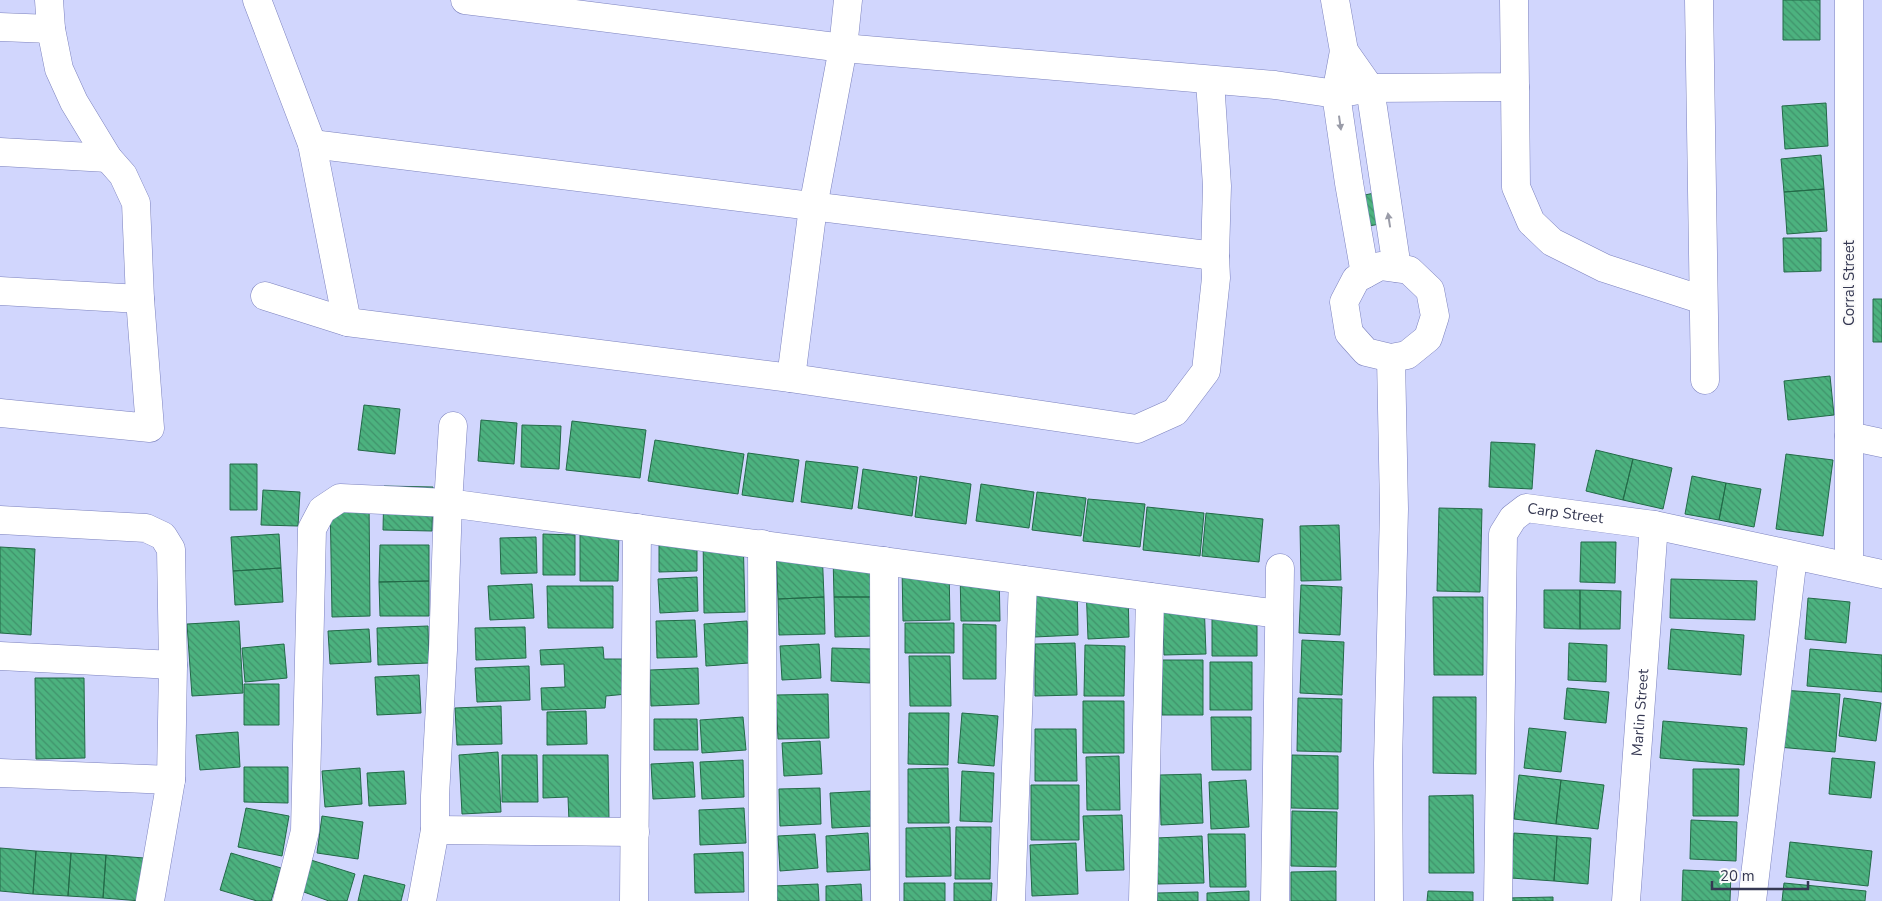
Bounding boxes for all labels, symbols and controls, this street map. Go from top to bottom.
one-way arrow [1337,115,1345,131]
one-way arrow [1385,211,1393,227]
street label: Corral Street [1839,239,1859,326]
street label: Carp Street [1526,498,1605,528]
street label: Marlin Street [1627,667,1653,757]
scale bar [1712,858,1808,890]
text: 20 m [1720,866,1755,886]

